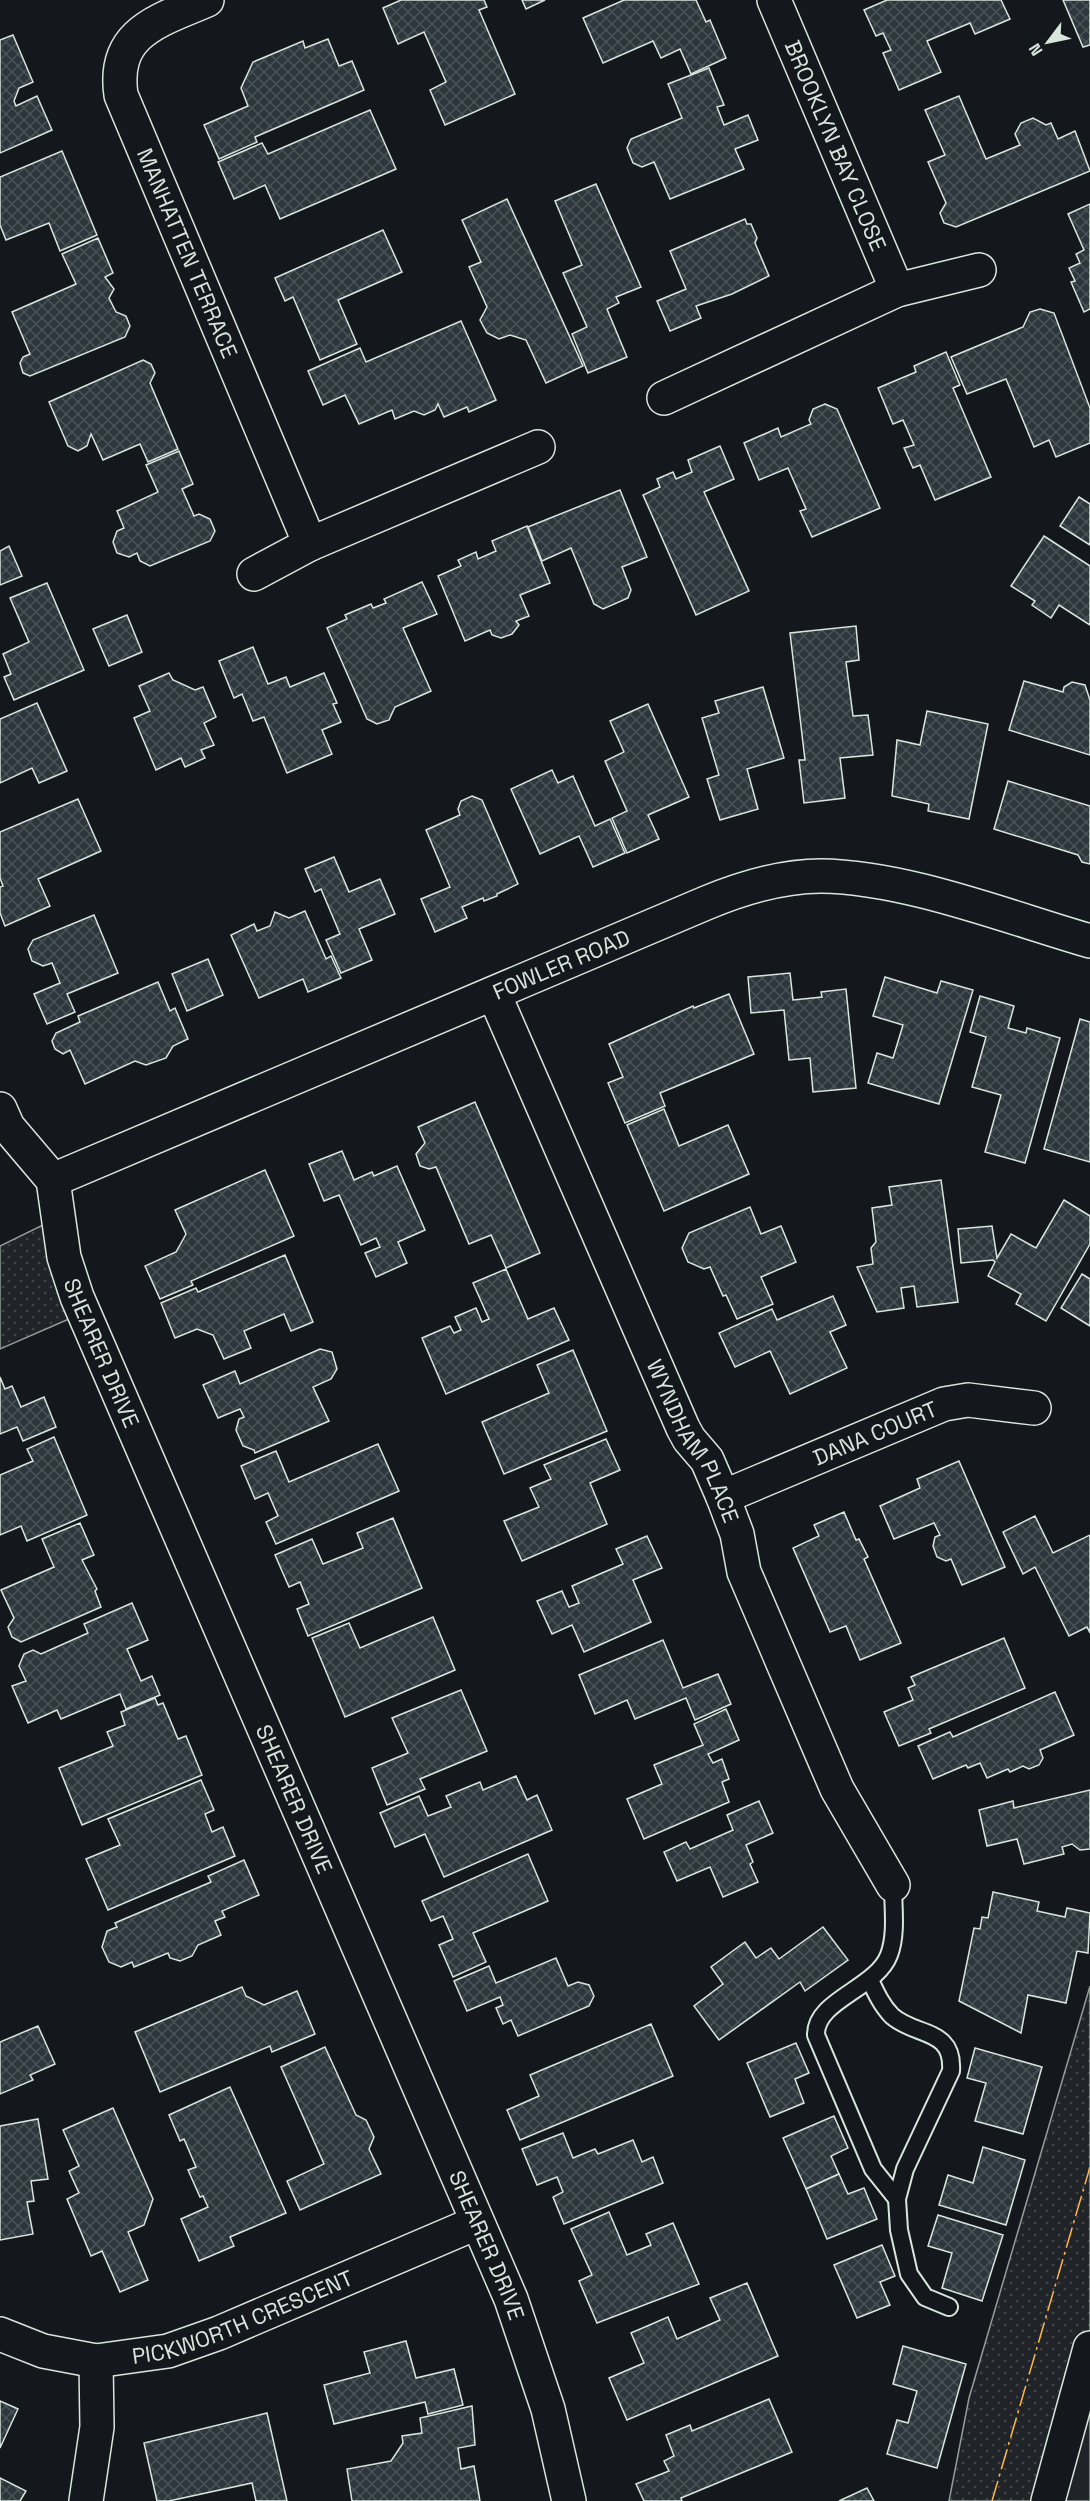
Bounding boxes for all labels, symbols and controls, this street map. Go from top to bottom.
north arrow [1018,12,1078,72]
street label: BROOKLYN BAY CLOSE [779,36,893,255]
text: N [1024,40,1047,60]
street label: MANHATTEN TERRACE [131,144,244,362]
street label: FOWLER ROAD [488,923,634,1006]
street label: SHEARER DRIVE [58,1275,146,1432]
street label: WYNDHAM PLACE [641,1355,745,1527]
street label: DANA COURT [809,1394,941,1472]
street label: SHEARER DRIVE [250,1720,339,1878]
street label: SHEARER DRIVE [443,2166,531,2323]
street label: PICKWORTH CRESCENT [130,2263,357,2370]

